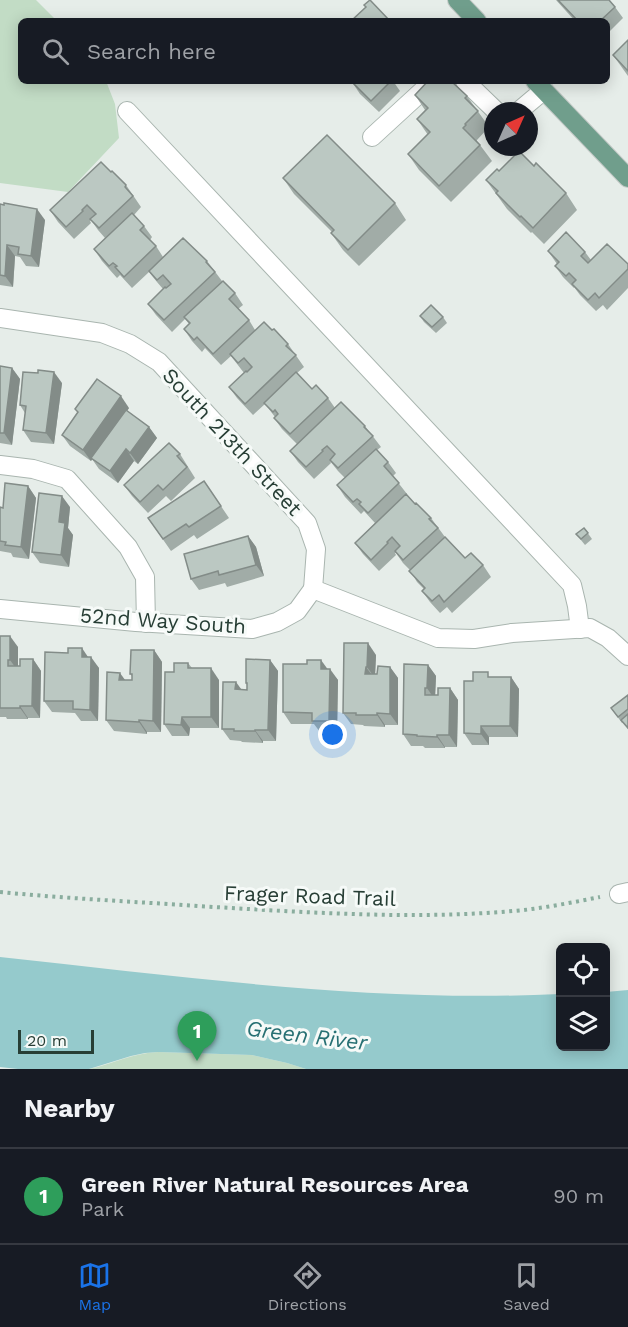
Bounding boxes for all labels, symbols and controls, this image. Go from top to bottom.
search box [18,18,610,84]
icon: search [39,35,72,68]
text: Search here [87,39,216,64]
north arrow [484,102,538,156]
street label: South 213th Street [157,363,307,521]
street label: 52nd Way South [79,602,247,639]
your location [318,720,347,749]
street label: Frager Road Trail [224,880,397,911]
map controls [556,943,610,1051]
button: locate [556,943,610,997]
button: layers [556,997,610,1051]
pin: 1 [178,1012,216,1061]
water label: Green River [245,1016,370,1055]
scale bar [18,1027,94,1054]
text: 20 m [27,1031,67,1050]
text: Nearby [24,1093,115,1123]
text: Green River Natural Resources Area [81,1172,468,1197]
text: 1 [39,1184,48,1208]
text: 90 m [553,1184,604,1208]
text: Park [81,1197,124,1221]
tab: Map [78,1259,111,1314]
tab: Directions [268,1259,347,1314]
tab: Saved [503,1259,550,1314]

